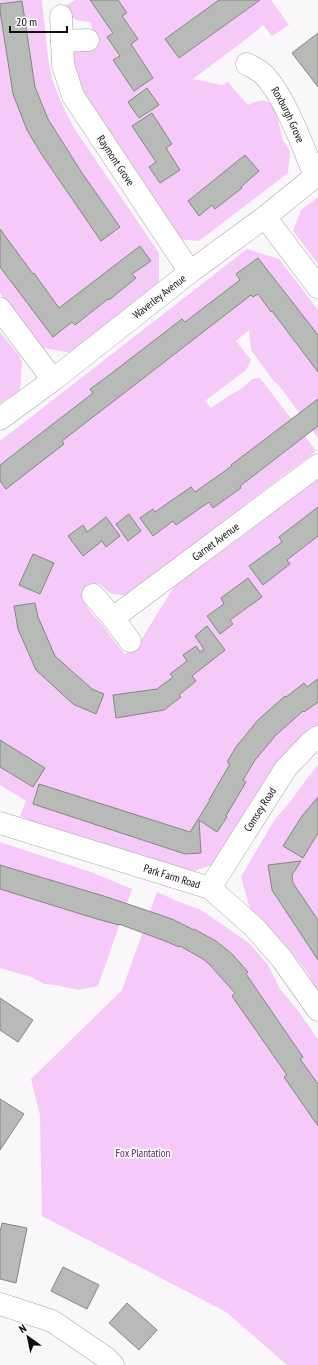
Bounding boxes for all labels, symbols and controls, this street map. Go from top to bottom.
scale bar [10,8,67,34]
text: 20 m [16,14,37,29]
street label: Roxburgh Grove [268,84,308,145]
street label: Raymont Grove [94,132,138,189]
street label: Waverley Avenue [130,271,189,322]
street label: Garnet Avenue [189,519,242,564]
street label: Comsey Road [241,784,279,834]
street label: Park Farm Road [142,861,202,892]
park label: Fox Plantation [116,1146,171,1160]
north arrow [8,1317,48,1357]
text: N [16,1321,29,1336]

